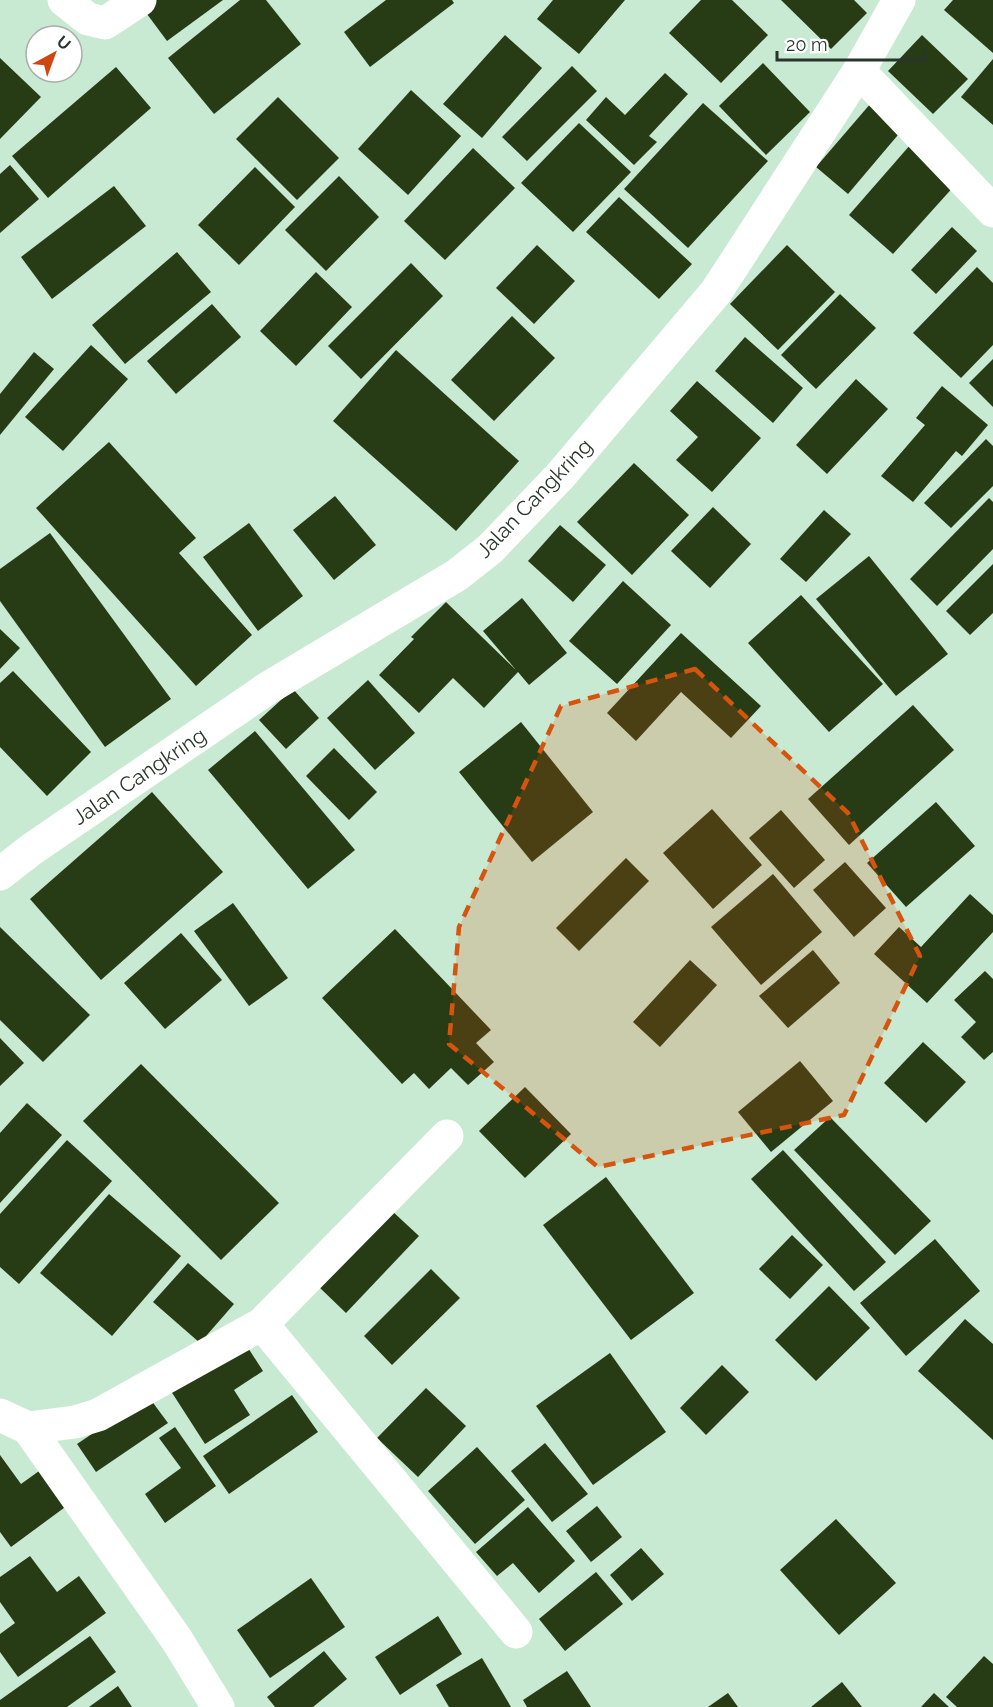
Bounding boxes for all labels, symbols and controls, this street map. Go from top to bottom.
north arrow [24,24,84,84]
scale bar [777,24,926,62]
text: U [53,32,74,54]
text: 20 m [786,34,828,55]
street label: Jalan Cangkring [471,433,597,563]
street label: Jalan Cangkring [68,722,210,830]

